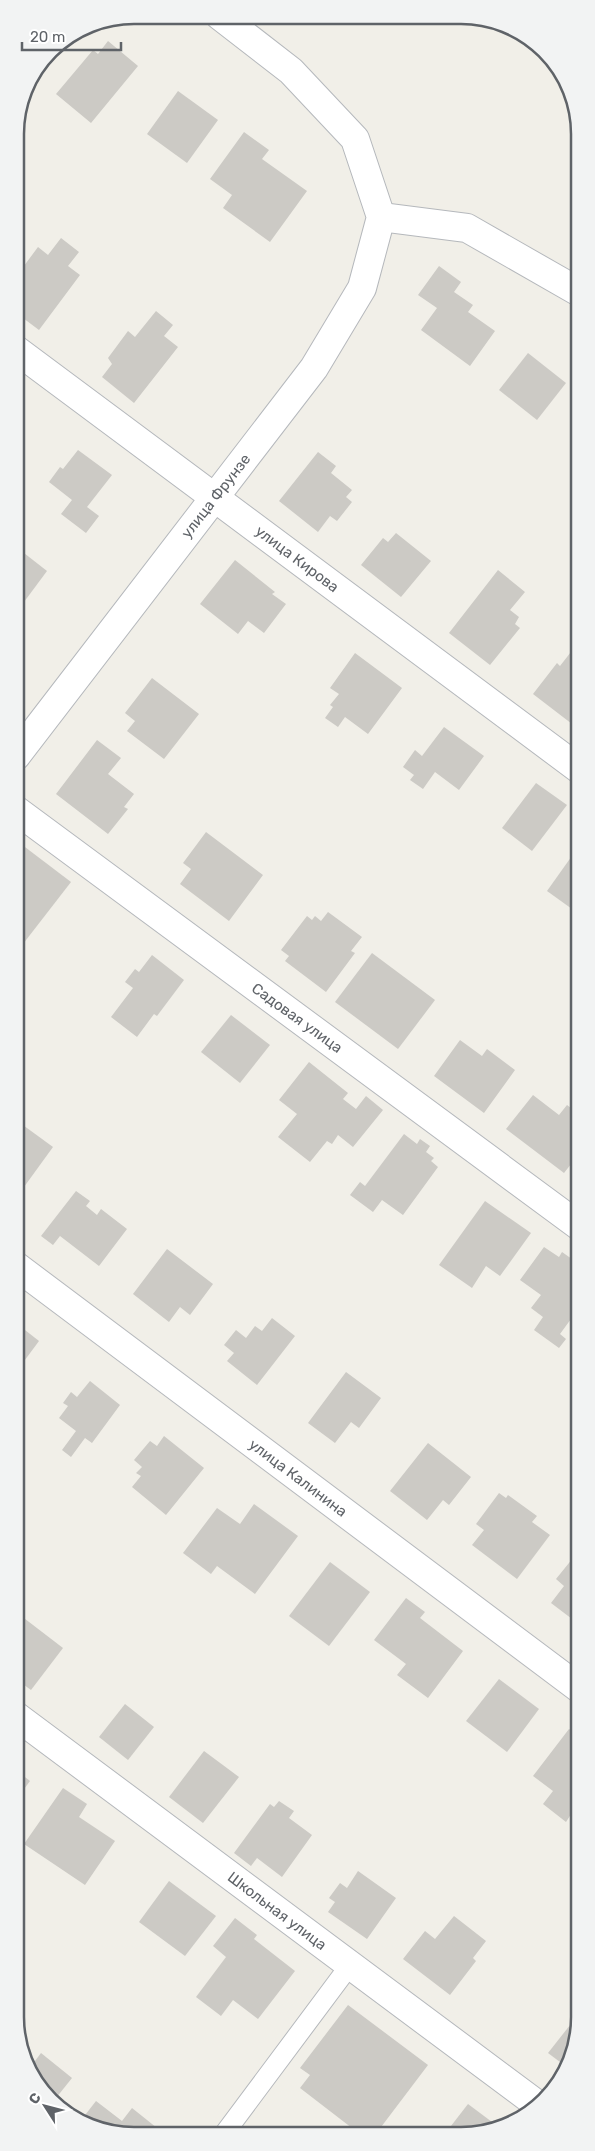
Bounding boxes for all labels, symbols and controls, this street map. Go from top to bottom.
scale bar [22,20,121,52]
text: 20 m [30,28,65,46]
street label: улица Фрунзе [178,450,254,542]
street label: улица Кирова [252,522,342,596]
street label: Садовая улица [248,979,346,1057]
street label: улица Калинина [245,1435,351,1521]
street label: Школьная улица [224,1868,330,1954]
north arrow [20,2081,70,2131]
text: С [25,2090,45,2108]

